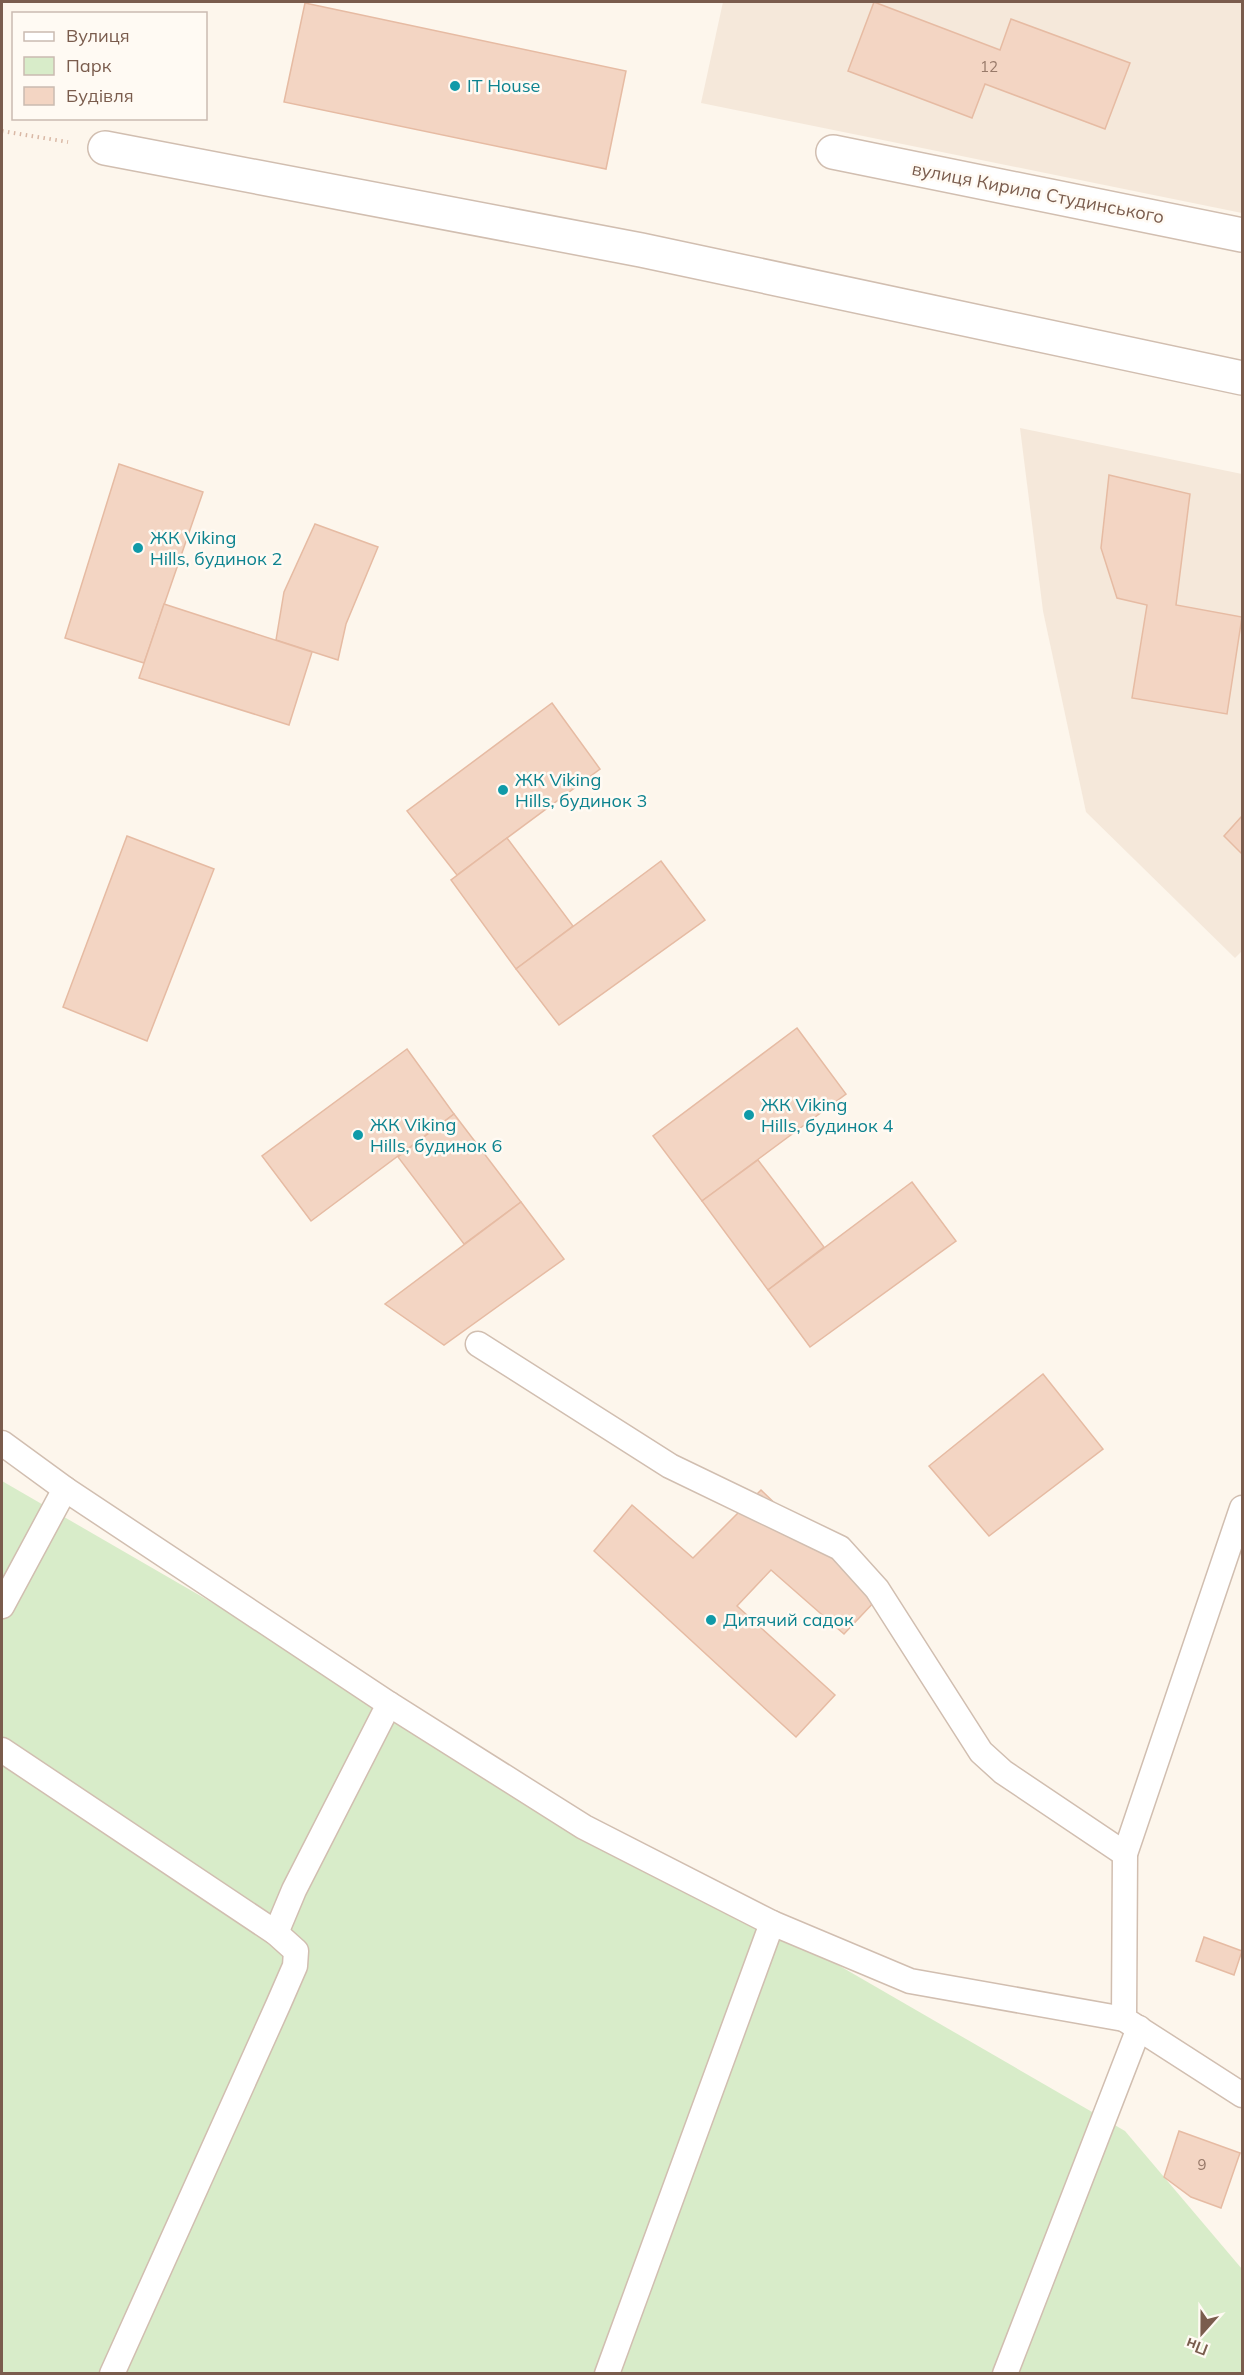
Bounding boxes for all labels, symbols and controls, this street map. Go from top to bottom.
legend [12,12,207,120]
text: Вулиця [66,24,130,47]
text: Парк [66,54,112,77]
house number: 12 [980,57,998,76]
place label: IT House [467,74,540,97]
marker: IT House [448,79,462,93]
text: Будівля [66,84,134,107]
street label: вулиця Кирила Студинського [910,157,1166,228]
place label: ЖК Viking Hills, будинок 2 [150,526,282,570]
marker: ЖК Viking Hills, будинок 2 [131,541,145,555]
place label: ЖК Viking Hills, будинок 3 [515,768,647,812]
marker: ЖК Viking Hills, будинок 3 [496,783,510,797]
place label: ЖК Viking Hills, будинок 4 [761,1093,893,1137]
marker: ЖК Viking Hills, будинок 4 [742,1108,756,1122]
place label: ЖК Viking Hills, будинок 6 [370,1113,502,1157]
marker: ЖК Viking Hills, будинок 6 [351,1128,365,1142]
place label: Дитячий садок [723,1608,854,1631]
marker: Дитячий садок [704,1613,718,1627]
house number: 9 [1197,2155,1207,2174]
north arrow [1172,2303,1232,2363]
text: Пн [1183,2334,1211,2360]

